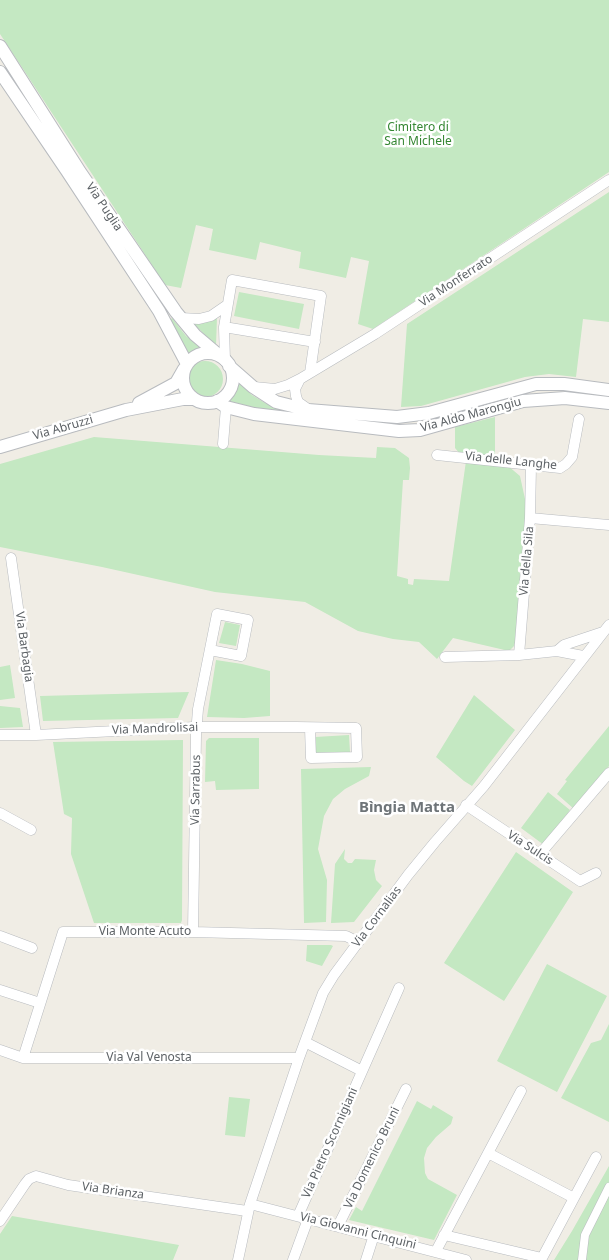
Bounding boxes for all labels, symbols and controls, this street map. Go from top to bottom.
park label: Cimitero di San Michele [384,121,452,149]
street label: Via Puglia [83,180,125,234]
street label: Via Monferrato [417,252,495,310]
street label: Via Aldo Marongiu [419,395,523,435]
street label: Via Abruzzi [31,413,95,443]
street label: Via delle Langhe [464,449,558,473]
street label: Via della Sila [517,526,537,596]
street label: Via Barbagia [12,611,36,683]
street label: Via Mandrolisai [112,720,198,738]
street label: Via Sarrabus [188,755,204,825]
district label: Bìngia Matta [359,799,455,817]
street label: Via Sulcis [504,828,556,868]
street label: Via Cornalias [349,884,405,950]
street label: Via Monte Acuto [99,925,191,939]
street label: Via Val Venosta [106,1051,192,1065]
street label: Via Pietro Scornigiani [299,1085,361,1201]
street label: Via Domenico Bruni [341,1105,403,1211]
street label: Via Brianza [81,1180,145,1202]
street label: Via Giovanni Cinquini [298,1210,418,1252]

